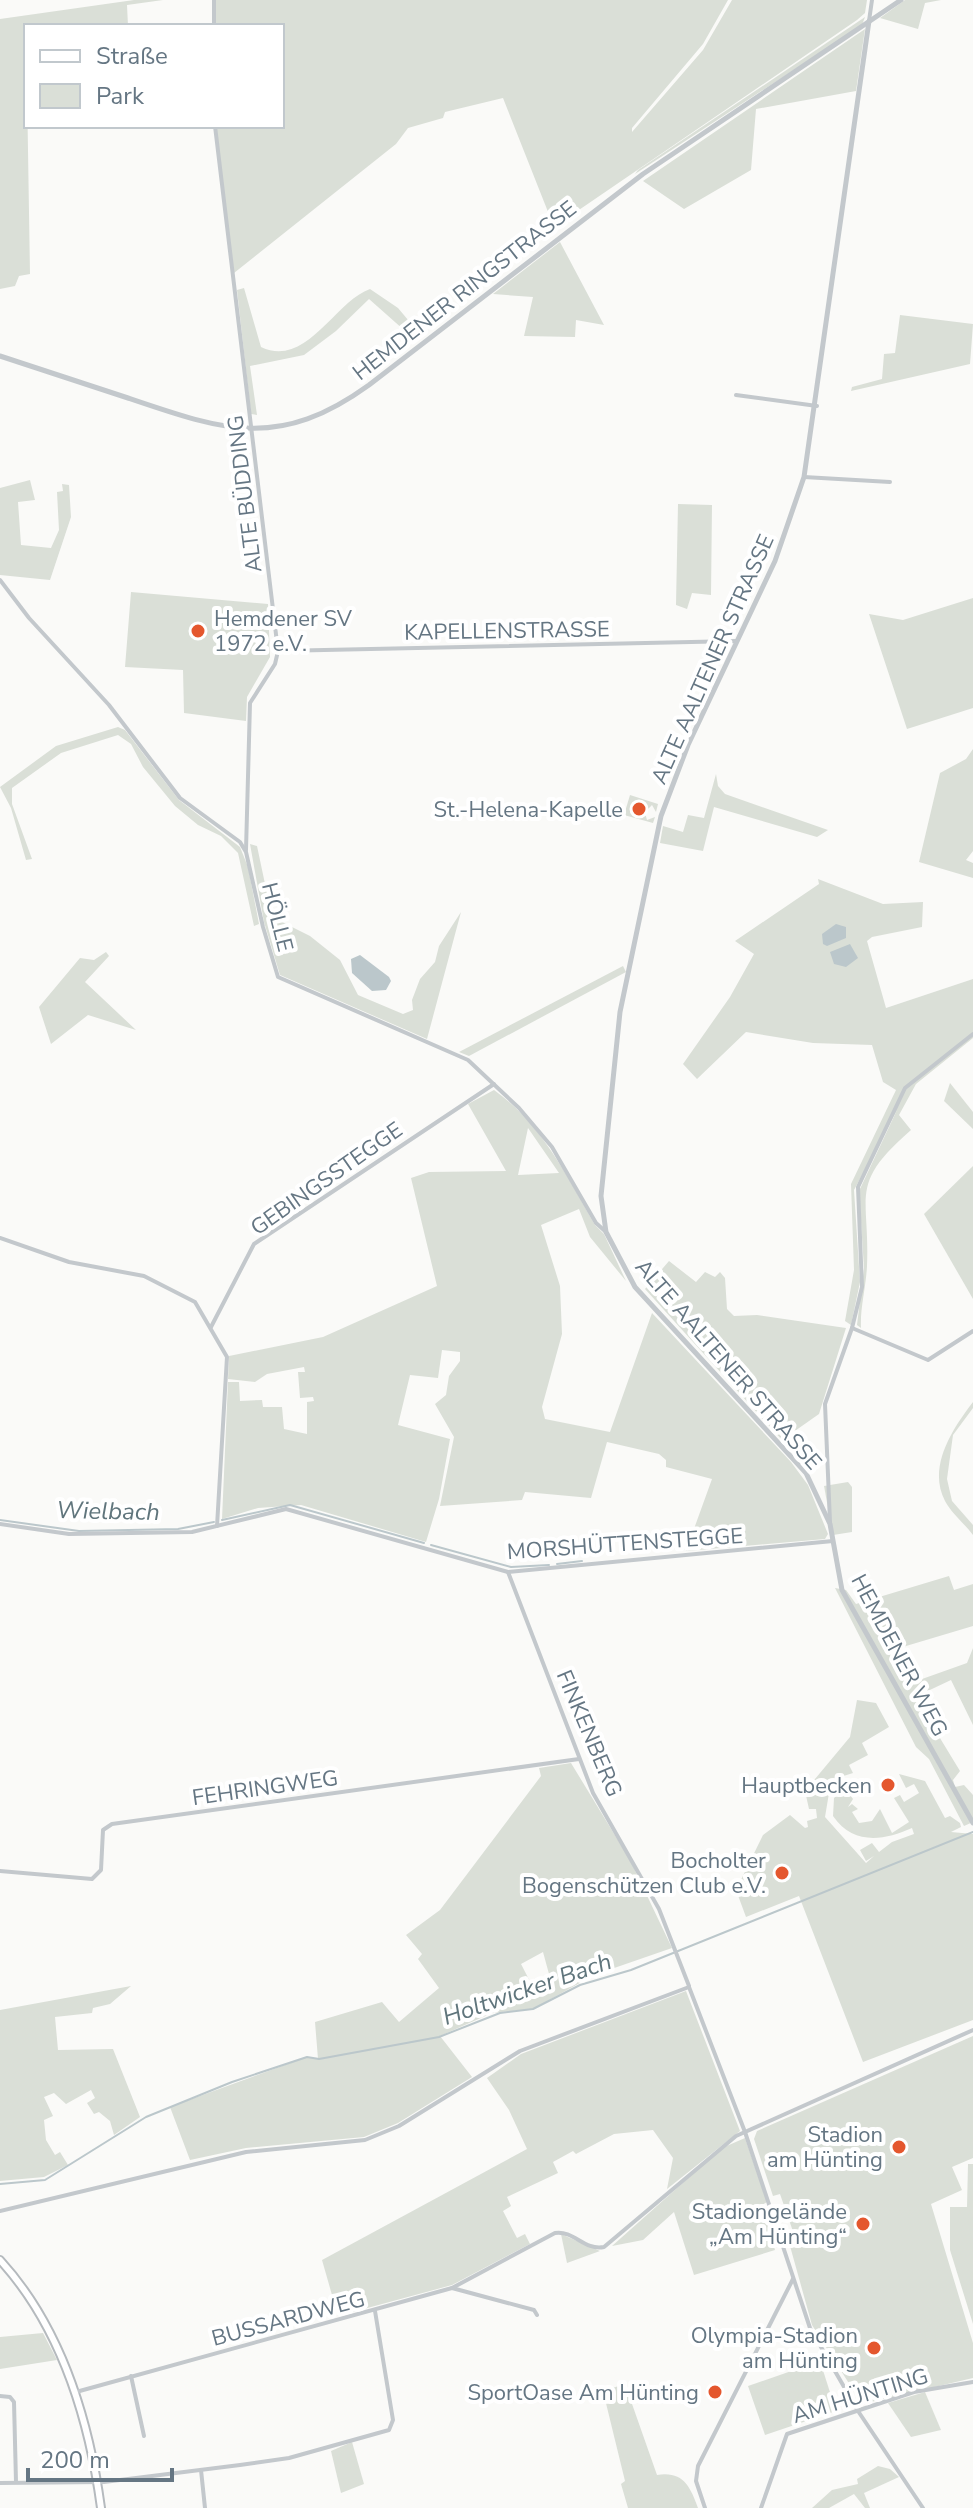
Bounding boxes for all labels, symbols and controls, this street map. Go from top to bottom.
legend [24,24,284,128]
text: Straße [96,40,168,72]
text: Park [96,80,145,112]
street label: HEMDENER RINGSTRASSE [347,194,583,388]
street label: ALTE BÜDDING [220,413,270,574]
street label: ALTE AALTENER STRASSE [644,530,782,789]
place label: Hemdener SV 1972 e.V. [214,604,353,659]
street label: KAPELLENSTRASSE [404,614,610,648]
marker: Hemdener SV 1972 e.V. [189,622,207,640]
place label: St.-Helena-Kapelle [434,795,623,825]
marker: St.-Helena-Kapelle [630,800,648,818]
street label: HÖLLE [254,879,300,955]
street label: GEBINGSSTEGGE [245,1115,409,1242]
street label: ALTE AALTENER STRASSE [628,1253,828,1477]
water label: Wielbach [56,1494,160,1528]
street label: MORSHÜTTENSTEGGE [506,1521,744,1567]
street label: HEMDENER WEG [844,1569,955,1742]
street label: FINKENBERG [549,1665,629,1801]
street label: FEHRINGWEG [190,1763,340,1813]
place label: Hauptbecken [741,1771,872,1801]
marker: Hauptbecken [879,1776,897,1794]
place label: Bocholter Bogenschützen Club e.V. [522,1846,766,1901]
marker: Bocholter Bogenschützen Club e.V. [773,1864,791,1882]
water label: Holtwicker Bach [438,1945,616,2033]
place label: Stadion am Hünting [767,2120,883,2175]
marker: Stadion am Hünting [890,2138,908,2156]
place label: Stadiongelände „Am Hünting“ [692,2197,847,2252]
marker: Stadiongelände „Am Hünting“ [854,2215,872,2233]
street label: BUSSARDWEG [208,2284,368,2354]
place label: Olympia-Stadion am Hünting [691,2321,858,2376]
marker: Olympia-Stadion am Hünting [865,2339,883,2357]
street label: AM HÜNTING [789,2361,932,2431]
place label: SportOase Am Hünting [467,2378,699,2408]
marker: SportOase Am Hünting [706,2383,724,2401]
scale bar [28,2432,172,2482]
text: 200 m [40,2444,110,2476]

